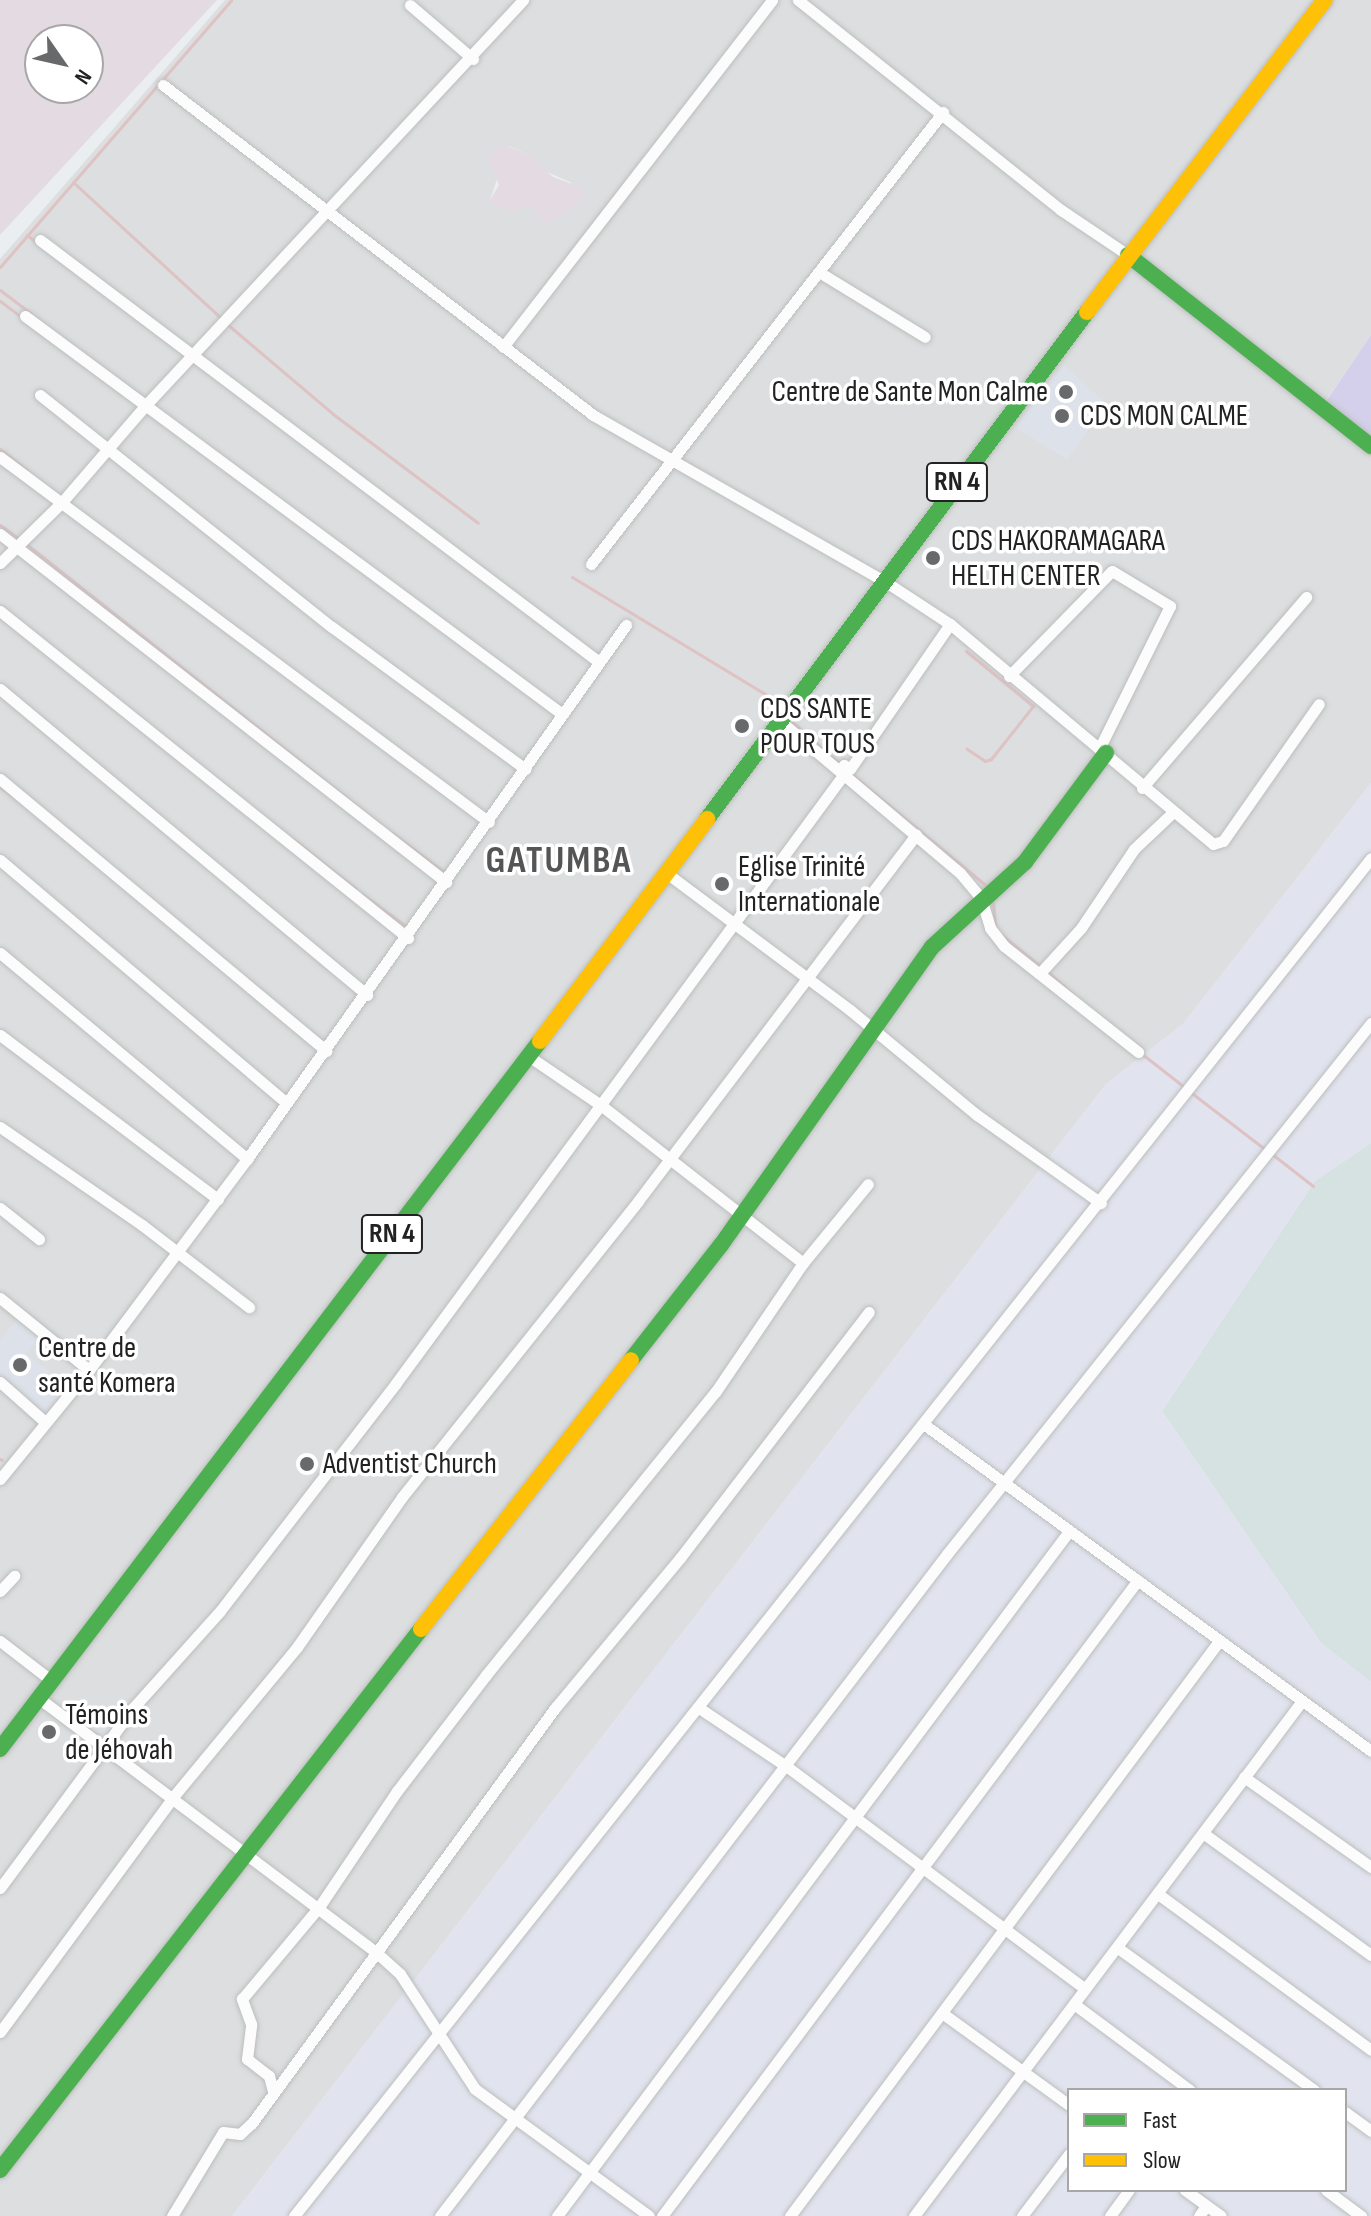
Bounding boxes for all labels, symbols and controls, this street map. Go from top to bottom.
north arrow [24,24,104,104]
text: N [68,64,97,89]
place label: Centre de Sante Mon Calme [772,374,1048,410]
marker: Centre de Sante Mon Calme [1055,381,1077,403]
place label: CDS MON CALME [1080,398,1248,434]
marker: CDS MON CALME [1051,405,1073,427]
road number: RN 4 [925,458,989,506]
place label: CDS HAKORAMAGARA HELTH CENTER [951,523,1165,594]
marker: CDS HAKORAMAGARA HELTH CENTER [922,547,944,569]
place label: CDS SANTE POUR TOUS [760,691,875,762]
marker: CDS SANTE POUR TOUS [731,715,753,737]
district label: GATUMBA [486,838,632,884]
place label: Eglise Trinité Internationale [738,849,880,920]
marker: Eglise Trinité Internationale [713,875,731,893]
road number: RN 4 [360,1210,424,1258]
place label: Centre de santé Komera [38,1330,175,1400]
marker: Centre de santé Komera [9,1354,31,1376]
place label: Adventist Church [323,1446,497,1482]
marker: Adventist Church [298,1455,316,1473]
place label: Témoins de Jéhovah [65,1697,173,1768]
marker: Témoins de Jéhovah [40,1723,58,1741]
legend [1067,2088,1347,2192]
text: Fast [1143,2106,1177,2135]
text: Slow [1143,2146,1181,2175]

